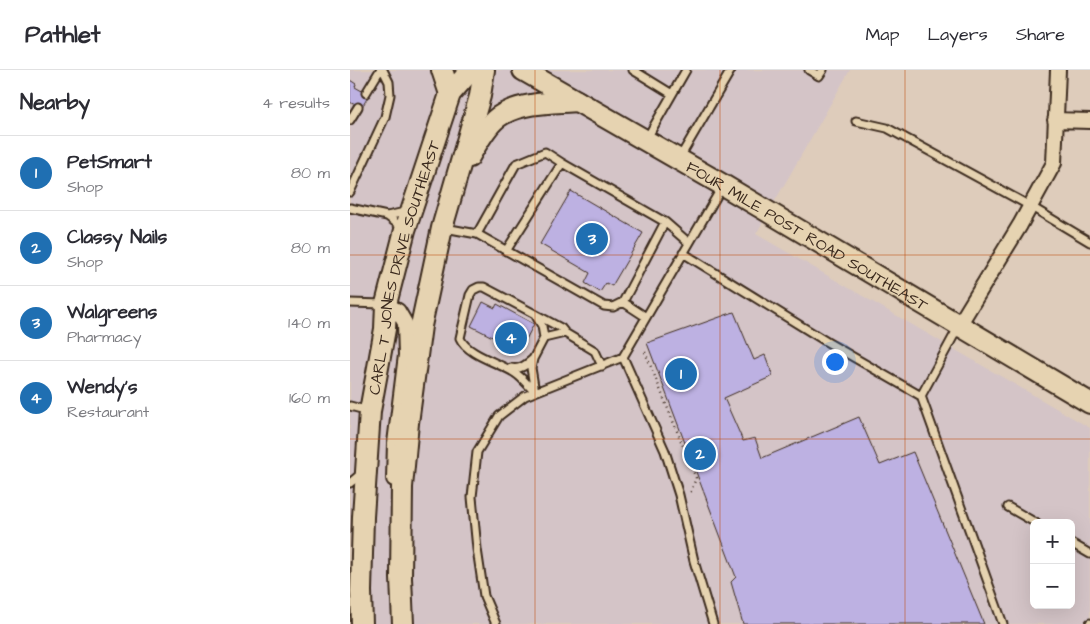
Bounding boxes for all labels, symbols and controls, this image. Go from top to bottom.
text: Pathlet [25,18,101,52]
text: Map [865,22,899,47]
text: Layers [927,22,988,47]
text: Share [1016,22,1065,47]
text: Nearby [20,88,90,117]
text: 4 results [262,92,330,114]
street label: CARL T JONES DRIVE SOUTHEAST [363,138,446,397]
text: PetSmart [67,149,152,176]
street label: FOUR MILE POST ROAD SOUTHEAST [682,156,932,316]
text: 1 [35,162,37,184]
text: 80 m [291,162,330,184]
text: Shop [67,176,103,198]
pin: 3 [576,220,608,258]
text: Classy Nails [67,224,167,251]
text: 2 [31,237,41,259]
text: 80 m [291,237,330,259]
text: Shop [67,251,103,273]
text: Walgreens [67,299,157,326]
text: 3 [32,312,40,334]
text: 140 m [288,312,330,334]
pin: 4 [495,319,527,357]
text: Pharmacy [67,326,142,348]
your location [822,349,848,375]
pin: 1 [665,355,697,393]
text: Wendy's [67,374,137,401]
text: 4 [31,387,41,409]
text: 160 m [289,387,330,409]
text: Restaurant [67,401,149,423]
pin: 2 [684,435,716,473]
map controls [1030,519,1075,609]
button: + [1030,519,1075,564]
button: − [1030,564,1075,609]

